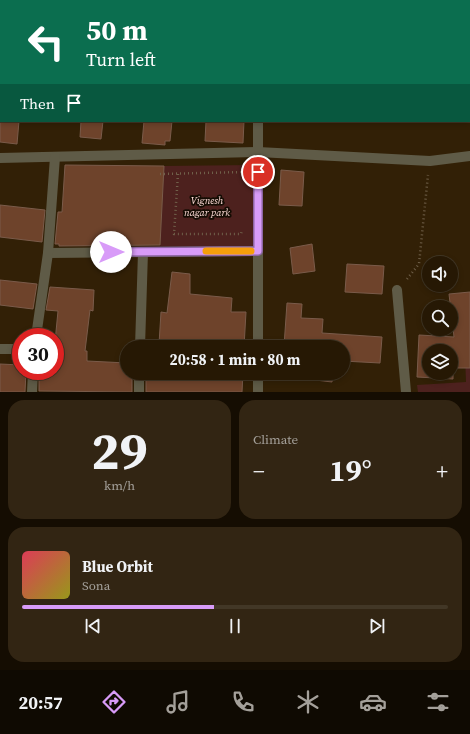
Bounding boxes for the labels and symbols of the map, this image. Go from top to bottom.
pin [241,155,275,189]
park label: Vignesh nagar park [184,194,230,219]
position arrow [90,231,132,273]
speed limit sign: 30 [12,328,64,380]

